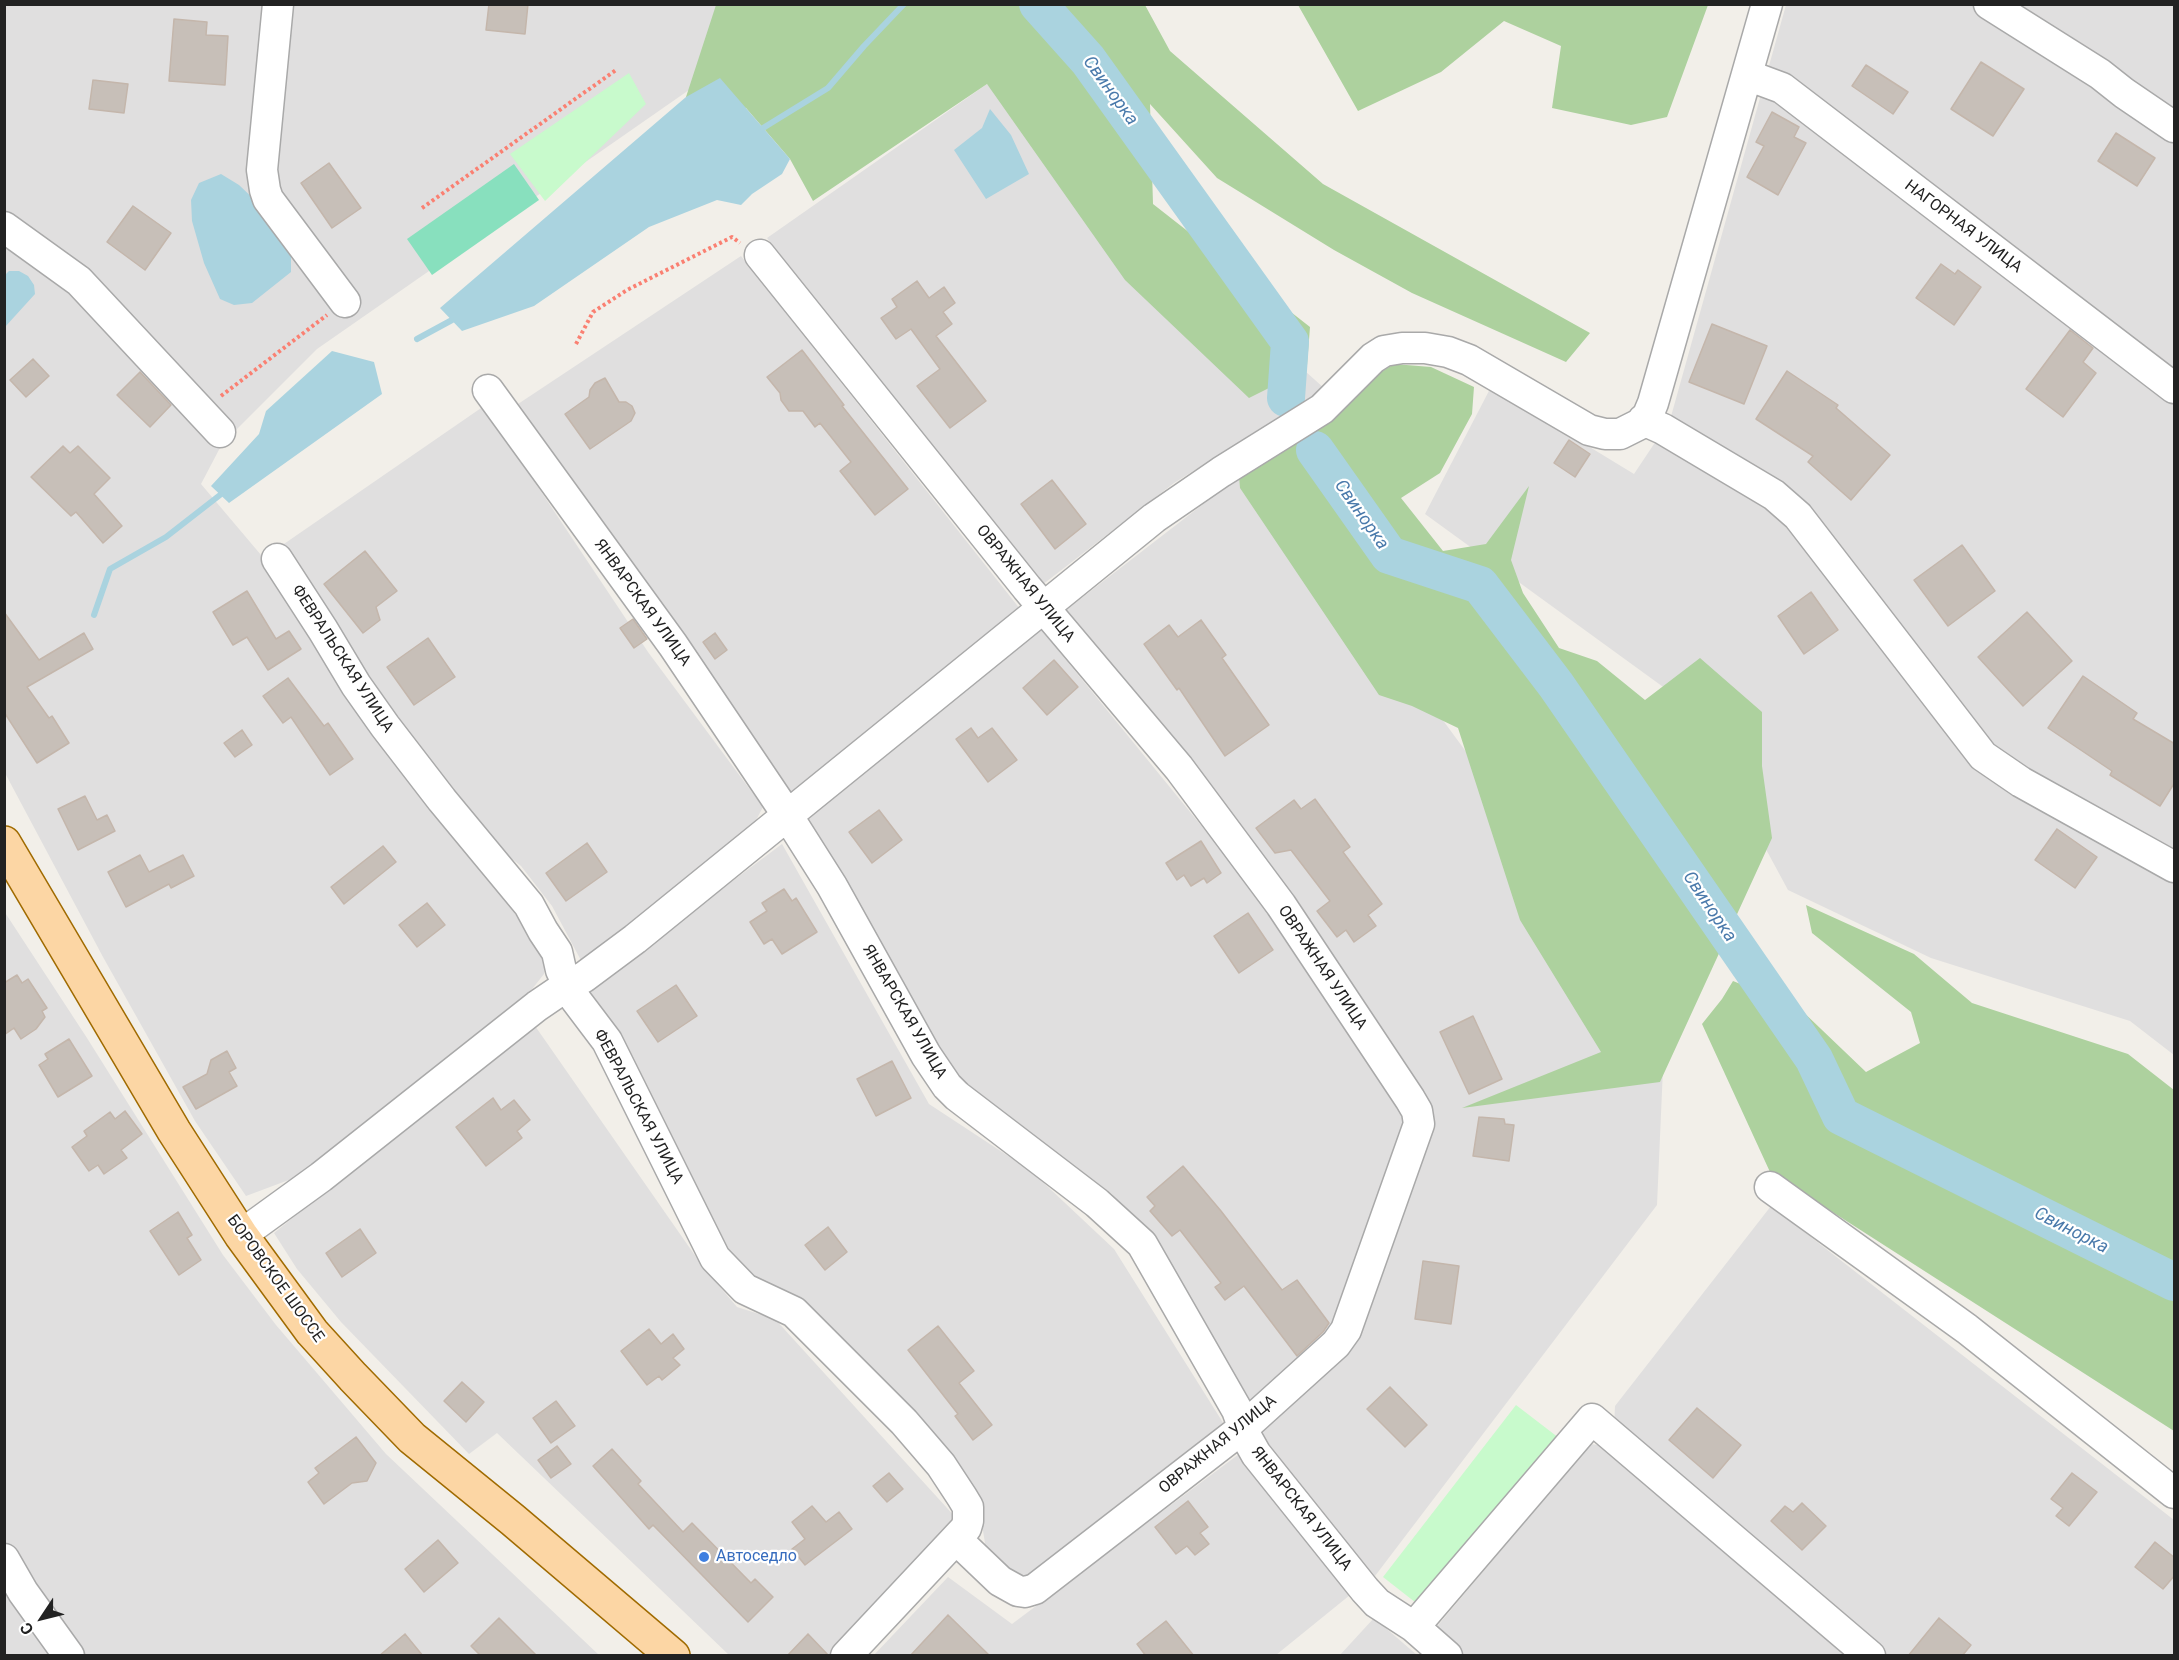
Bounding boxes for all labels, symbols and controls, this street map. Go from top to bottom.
water label: Свинорка [1078,52,1142,130]
street label: НАГОРНАЯ УЛИЦА [1900,177,2026,277]
water label: Свинорка [1329,476,1393,554]
street label: ОВРАЖНАЯ УЛИЦА [972,521,1078,647]
street label: ЯНВАРСКАЯ УЛИЦА [590,536,694,670]
street label: ФЕВРАЛЬСКАЯ УЛИЦА [287,582,397,736]
water label: Свинорка [1678,868,1740,946]
street label: ОВРАЖНАЯ УЛИЦА [1273,902,1371,1034]
street label: ЯНВАРСКАЯ УЛИЦА [858,941,950,1083]
street label: ФЕВРАЛЬСКАЯ УЛИЦА [589,1026,687,1188]
water label: Свинорка [2030,1203,2112,1259]
street label: БОРОВСКОЕ ШОССЕ [222,1212,328,1346]
street label: ОВРАЖНАЯ УЛИЦА [1155,1392,1281,1498]
street label: ЯНВАРСКАЯ УЛИЦА [1247,1443,1355,1575]
place label: Автоседло [716,1547,797,1567]
marker: Автоседло [697,1550,711,1564]
north arrow [12,1588,72,1648]
text: С [16,1619,38,1638]

